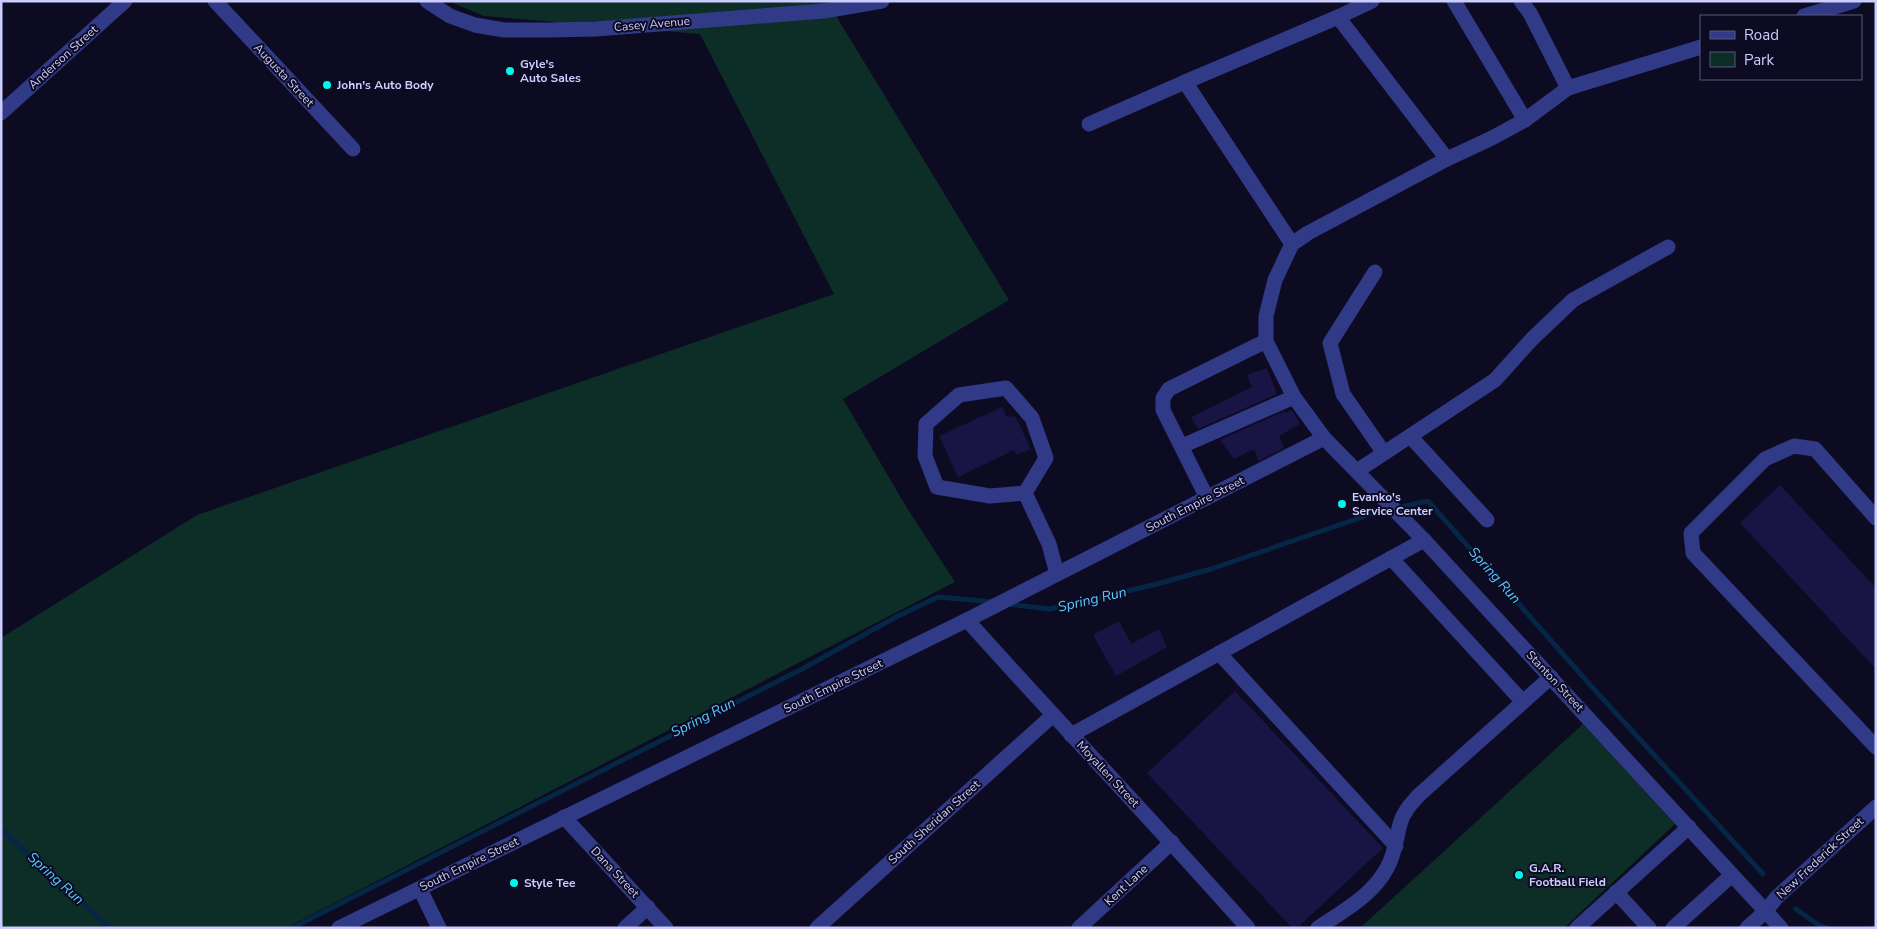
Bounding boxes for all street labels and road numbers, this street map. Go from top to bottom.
street label: Casey Avenue [613,13,691,35]
street label: Anderson Street [25,21,102,92]
street label: Augusta Street [250,40,318,111]
street label: South Empire Street [1143,472,1248,536]
street label: Stanton Street [1522,647,1588,716]
street label: South Empire Street [781,655,886,717]
street label: Moyallen Street [1073,737,1143,811]
street label: South Sheridan Street [885,776,984,868]
street label: New Frederick Street [1773,813,1867,902]
street label: South Empire Street [417,833,522,895]
street label: Dana Street [587,843,643,902]
street label: Kent Lane [1101,861,1151,909]

